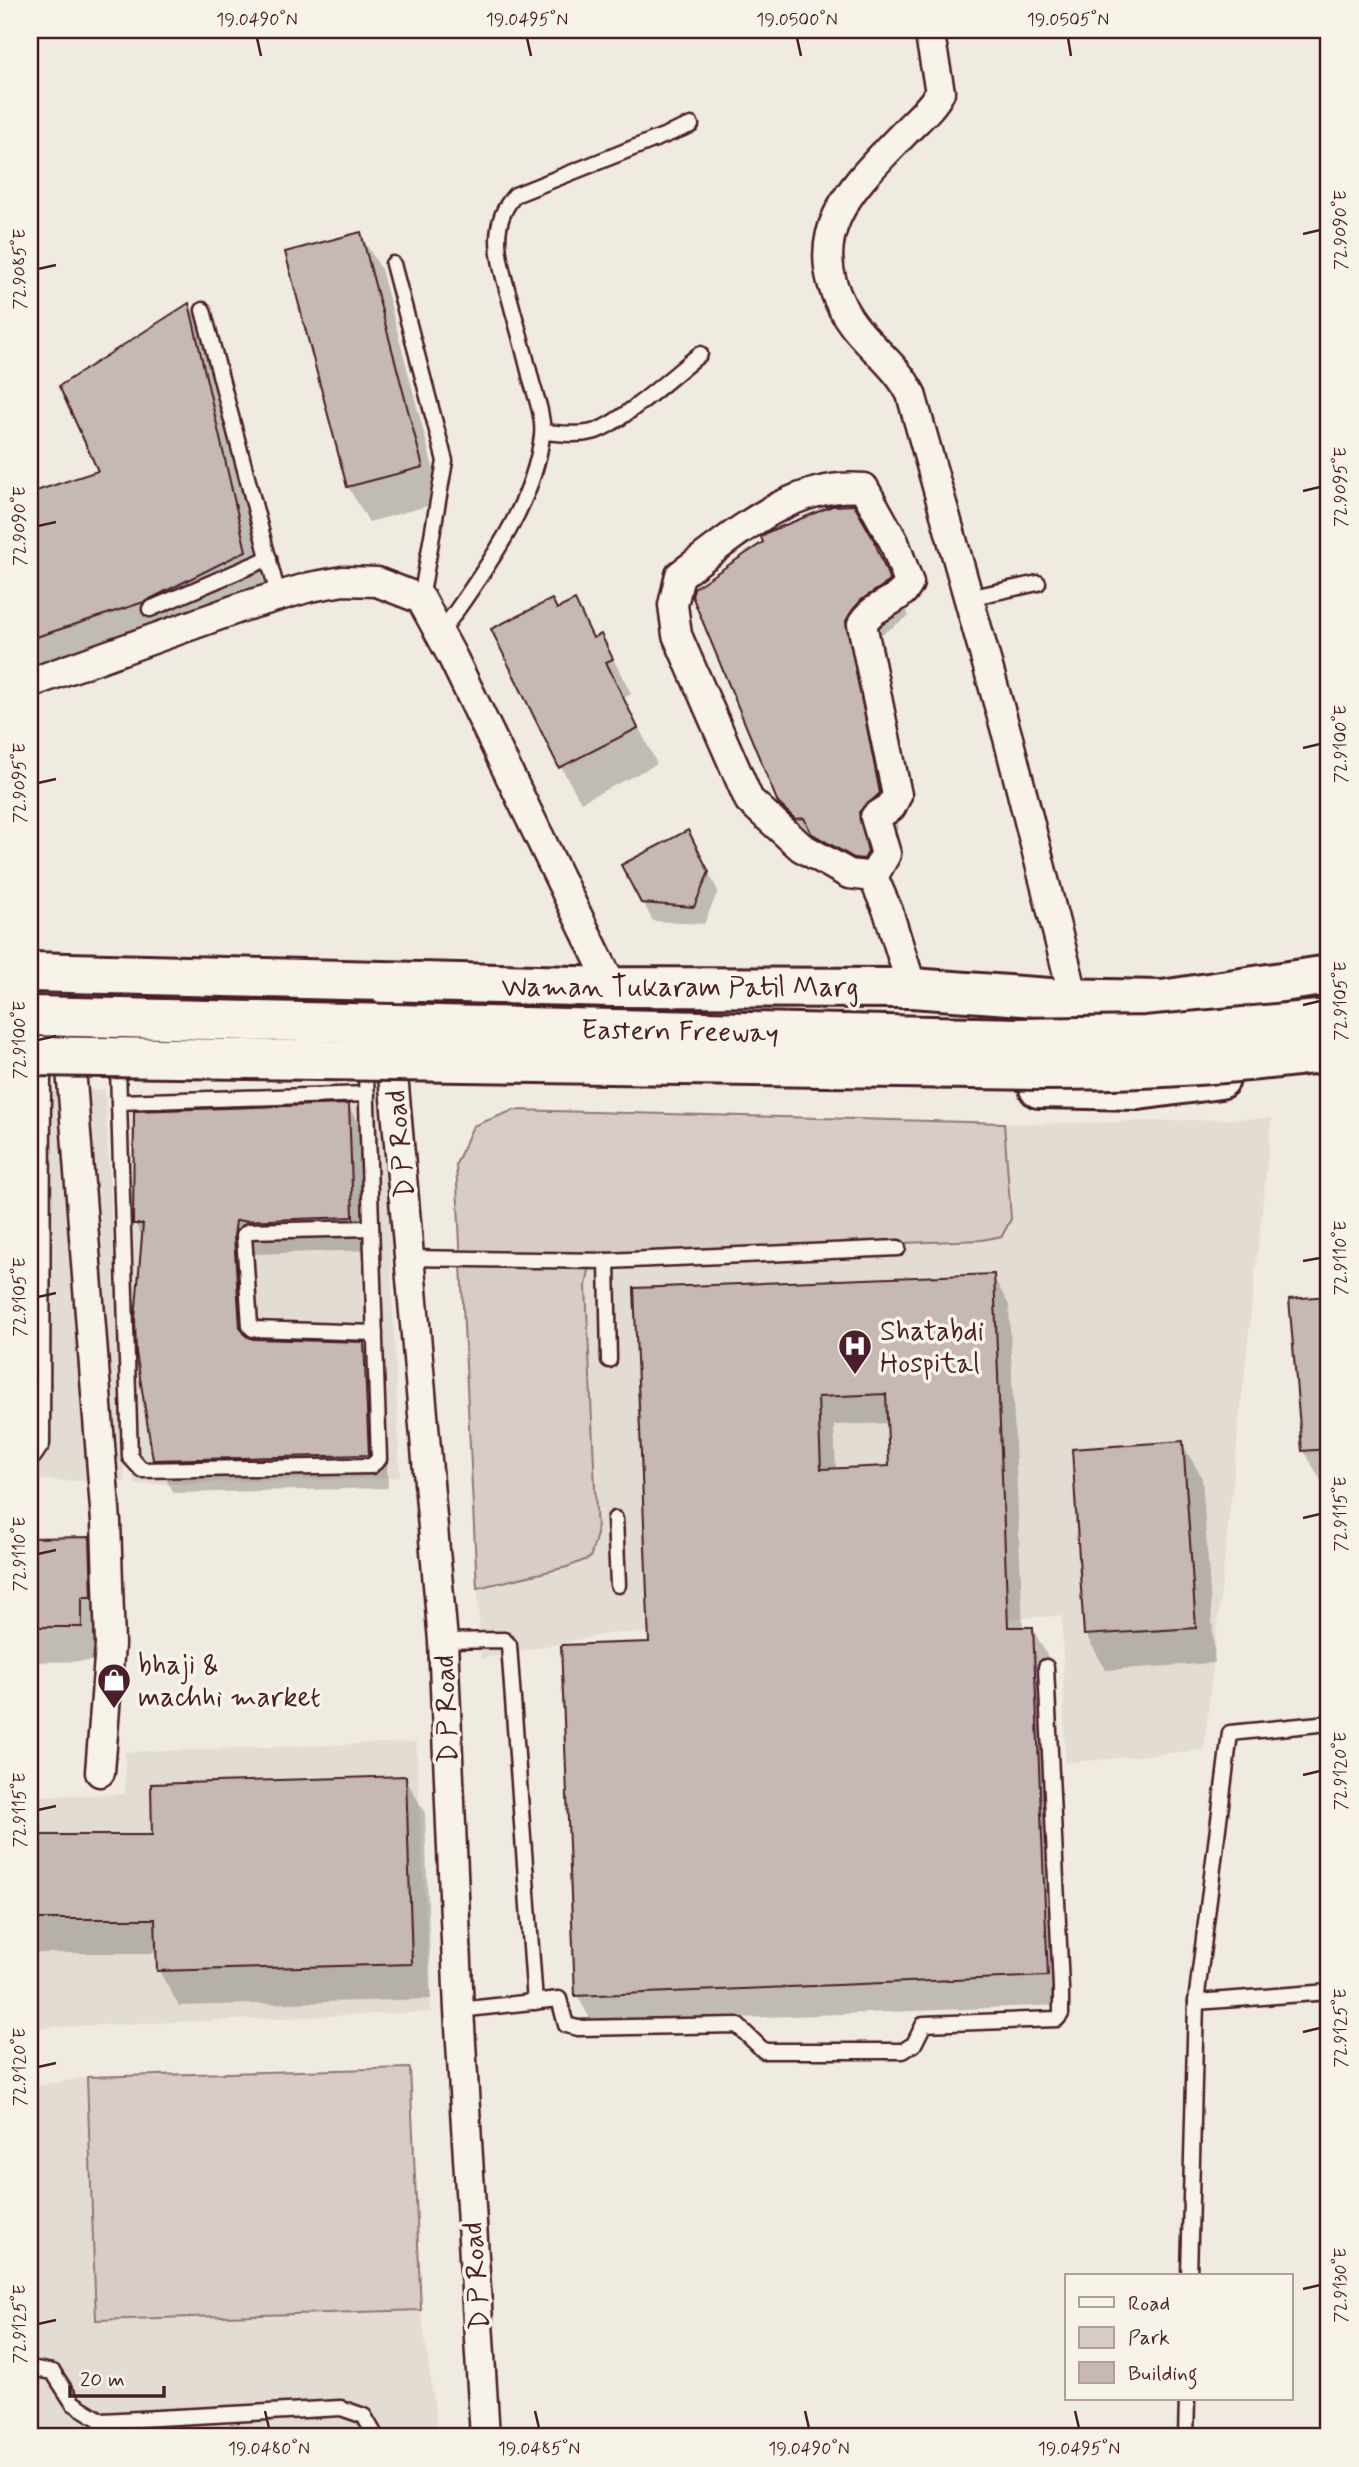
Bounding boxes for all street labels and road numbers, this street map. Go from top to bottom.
street label: Waman Tukaram Patil Marg [501,970,859,1007]
street label: Eastern Freeway [581,1012,779,1053]
street label: D P Road [378,1088,425,1199]
street label: D P Road [427,1654,468,1764]
street label: D P Road [455,2221,500,2331]

